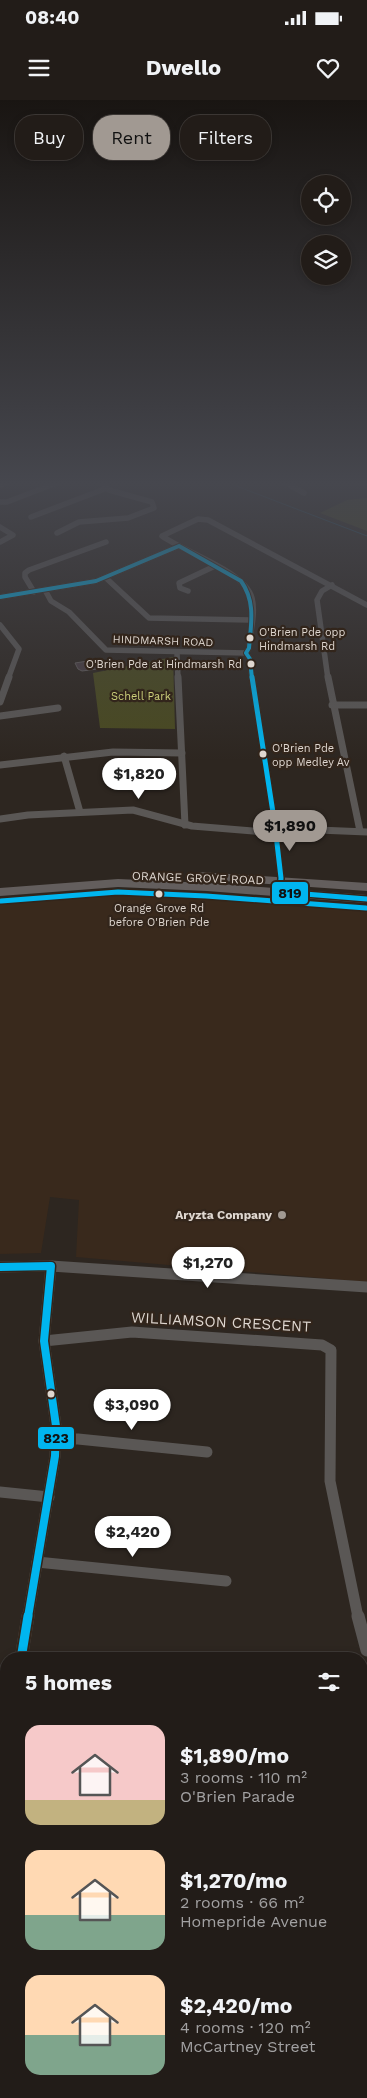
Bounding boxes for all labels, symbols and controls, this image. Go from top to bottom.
text: 08:40 [25,6,79,29]
icon: menu [25,54,53,82]
icon: heart [314,54,342,82]
text: Dwello [146,55,221,80]
chip: Buy [15,115,83,160]
chip: Rent [93,115,170,160]
chip: Filters [180,115,271,160]
map controls [301,175,351,285]
button: locate [301,175,351,225]
button: layers [301,235,351,285]
place label: O'Brien Pde opp Hindmarsh Rd [259,626,345,653]
street label: HINDMARSH ROAD [112,633,214,649]
marker: O'Brien Pde opp Hindmarsh Rd [245,633,255,643]
place label: O'Brien Pde at Hindmarsh Rd [86,658,242,671]
marker: O'Brien Pde at Hindmarsh Rd [246,659,256,669]
park label: Schell Park [111,690,171,703]
place label: O'Brien Pde opp Medley Av [272,742,350,769]
marker: O'Brien Pde opp Medley Av [258,749,268,759]
pin: $1,820 [98,758,180,800]
text: $1,820 [113,764,165,783]
pin: $1,890 [249,810,331,852]
text: $1,890 [264,816,316,835]
street label: ORANGE GROVE ROAD [132,869,264,887]
line badge: 819 [271,881,309,905]
text: 819 [278,885,302,901]
marker: Orange Grove Rd before O'Brien Pde [154,889,164,899]
place label: Orange Grove Rd before O'Brien Pde [109,902,209,929]
place label: Aryzta Company [175,1208,272,1222]
marker: Aryzta Company [276,1209,288,1221]
pin: $1,270 [167,1246,249,1289]
text: $1,270 [183,1253,233,1272]
street label: WILLIAMSON CRESCENT [131,1308,311,1336]
pin: $3,090 [91,1388,173,1431]
unlabelled marker [46,1389,56,1399]
text: $3,090 [105,1395,159,1414]
line badge: 823 [37,1426,75,1450]
text: 823 [43,1430,69,1446]
pin: $2,420 [92,1516,174,1558]
text: $2,420 [106,1522,160,1541]
icon: filters [315,1668,343,1696]
text: 5 homes [25,1670,112,1695]
text: $1,890/mo [180,1743,289,1768]
icon: home [65,1745,125,1805]
text: 3 rooms · 110 m² [180,1768,307,1787]
text: O'Brien Parade [180,1787,295,1806]
text: $1,270/mo [180,1868,287,1893]
icon: home [65,1870,125,1930]
text: 2 rooms · 66 m² [180,1893,304,1912]
text: Homepride Avenue [180,1912,327,1931]
text: $2,420/mo [180,1993,292,2018]
icon: home [65,1995,125,2055]
text: 4 rooms · 120 m² [180,2018,311,2037]
text: McCartney Street [180,2037,315,2056]

